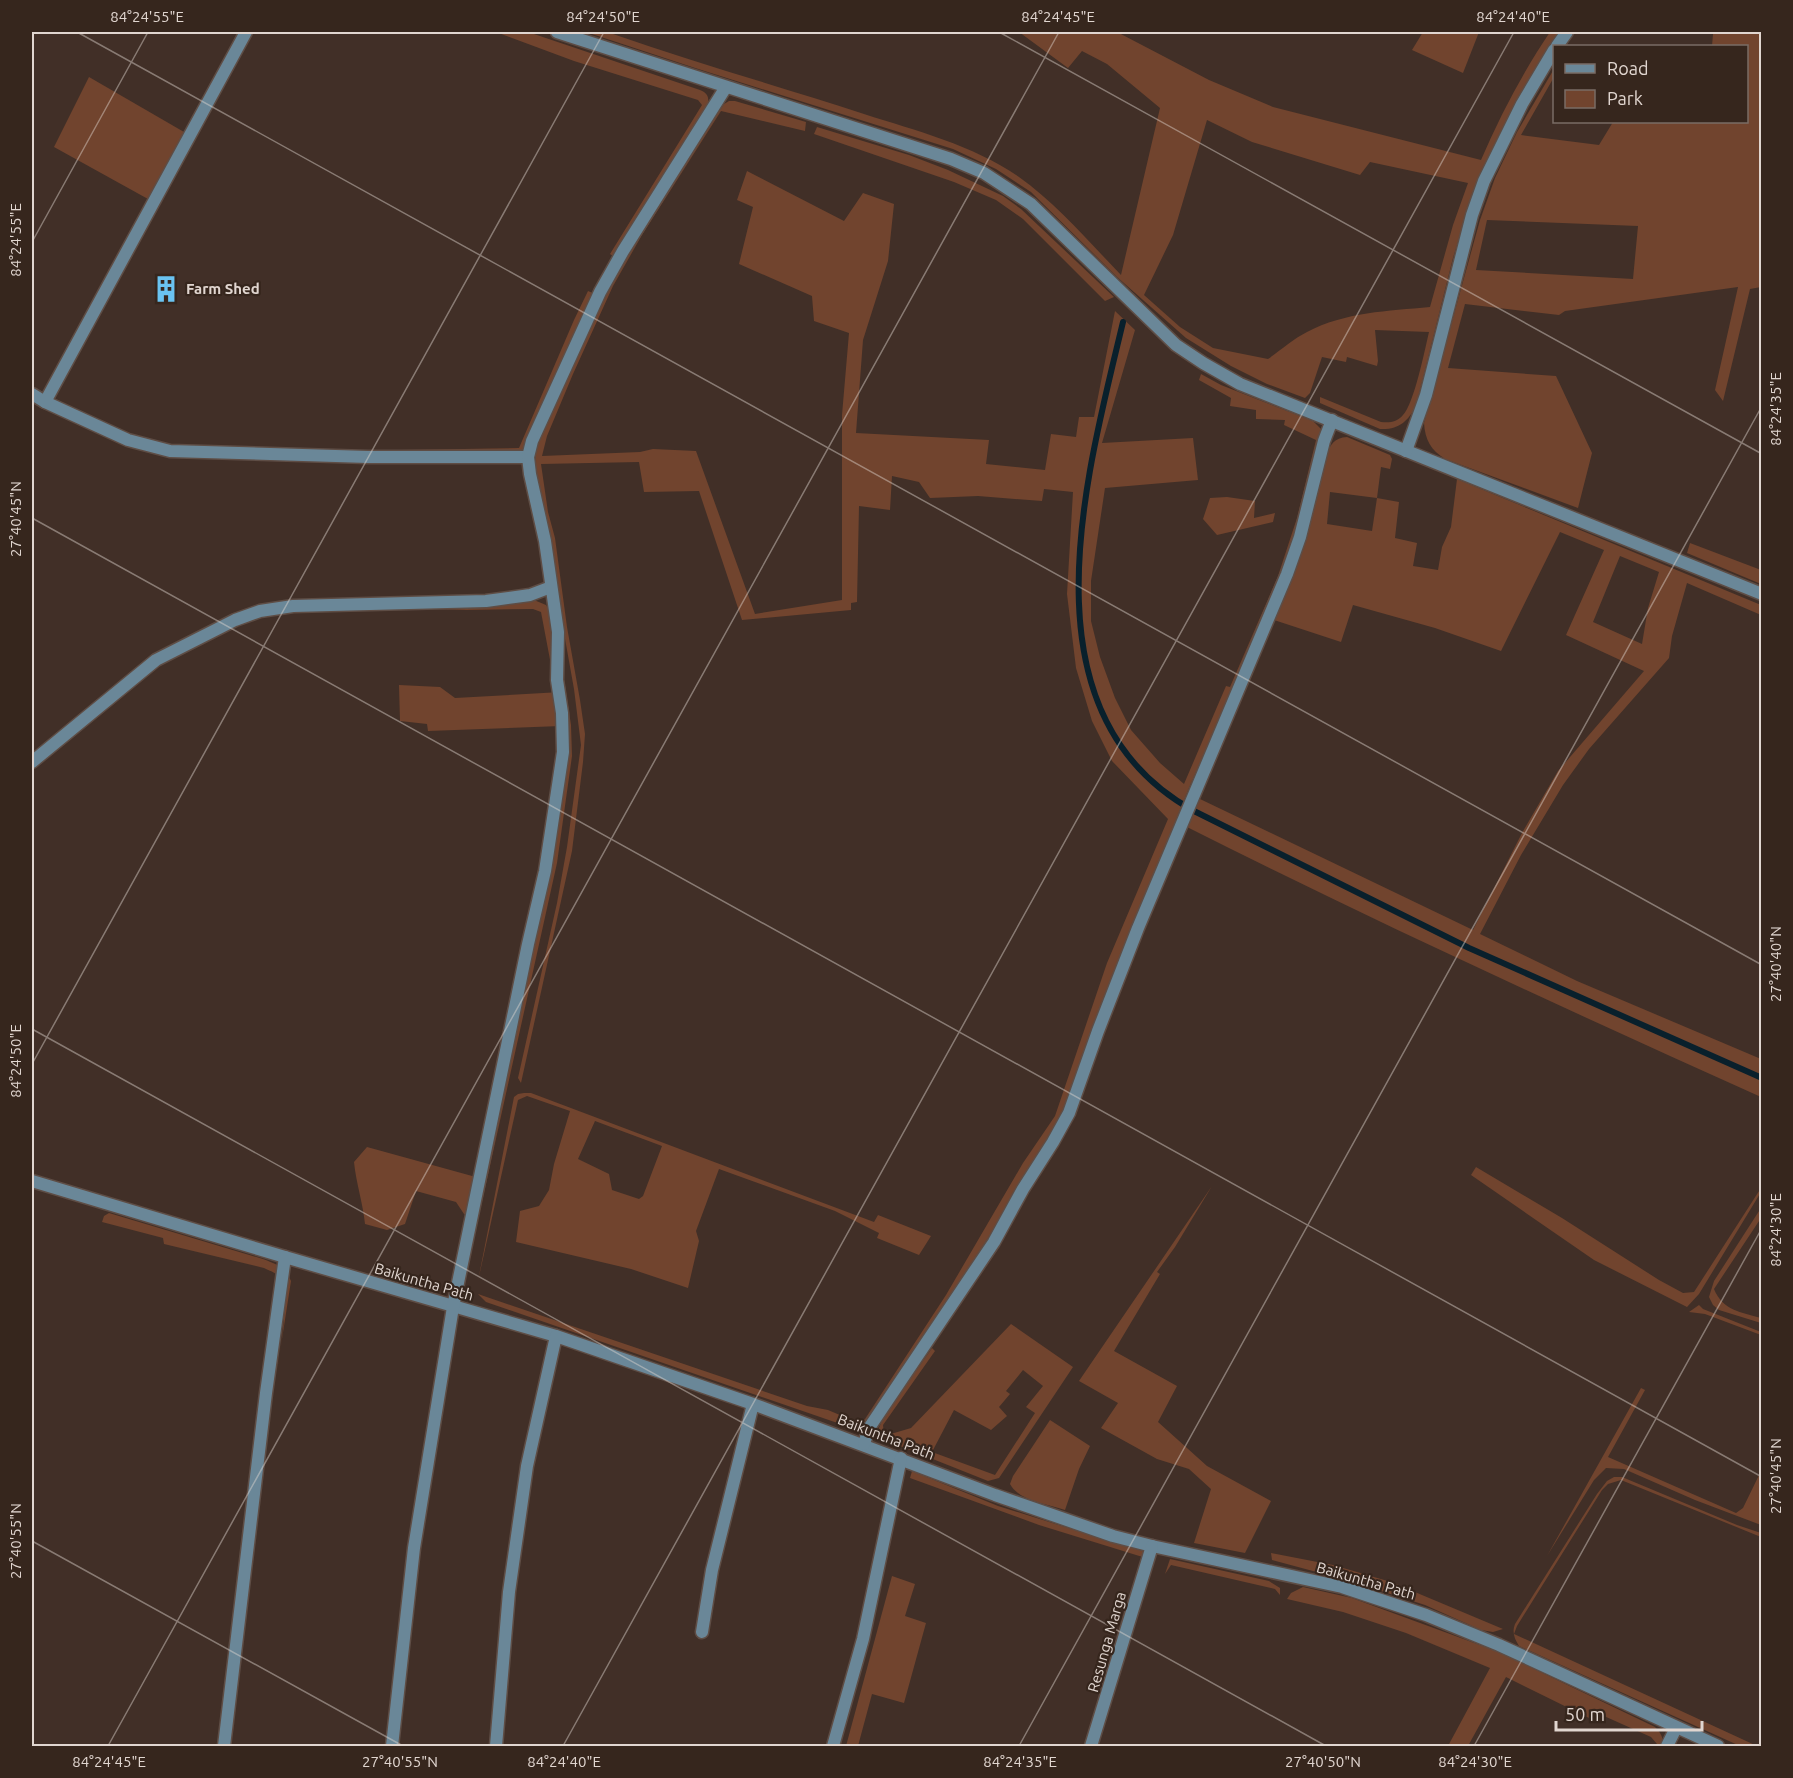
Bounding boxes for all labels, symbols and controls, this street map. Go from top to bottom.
text: 84°24'55"E [110,8,184,25]
text: 84°24'50"E [566,8,640,25]
text: 84°24'45"E [1021,8,1095,25]
text: 84°24'40"E [1476,8,1550,25]
legend [1553,45,1748,123]
text: Road [1607,58,1649,78]
text: Park [1607,88,1643,108]
text: 84°24'55"E [7,203,24,277]
building icon: Farm Shed [151,274,181,304]
place label: Farm Shed [186,280,260,297]
text: 84°24'35"E [1767,372,1784,446]
text: 27°40'45"N [7,481,24,557]
text: 27°40'40"N [1767,926,1784,1002]
text: 84°24'50"E [7,1024,24,1098]
text: 84°24'30"E [1767,1193,1784,1267]
street label: Baikuntha Path [373,1259,476,1304]
street label: Baikuntha Path [835,1410,937,1463]
text: 27°40'45"N [1767,1438,1784,1514]
text: 27°40'55"N [7,1503,24,1579]
street label: Baikuntha Path [1315,1558,1418,1603]
street label: Resunga Marga [1084,1590,1129,1694]
scale bar [1556,1694,1702,1732]
text: 50 m [1565,1704,1605,1724]
text: 84°24'45"E [72,1753,146,1770]
text: 27°40'55"N [362,1753,438,1770]
text: 84°24'40"E [527,1753,601,1770]
text: 84°24'35"E [983,1753,1057,1770]
text: 27°40'50"N [1285,1753,1361,1770]
text: 84°24'30"E [1438,1753,1512,1770]

